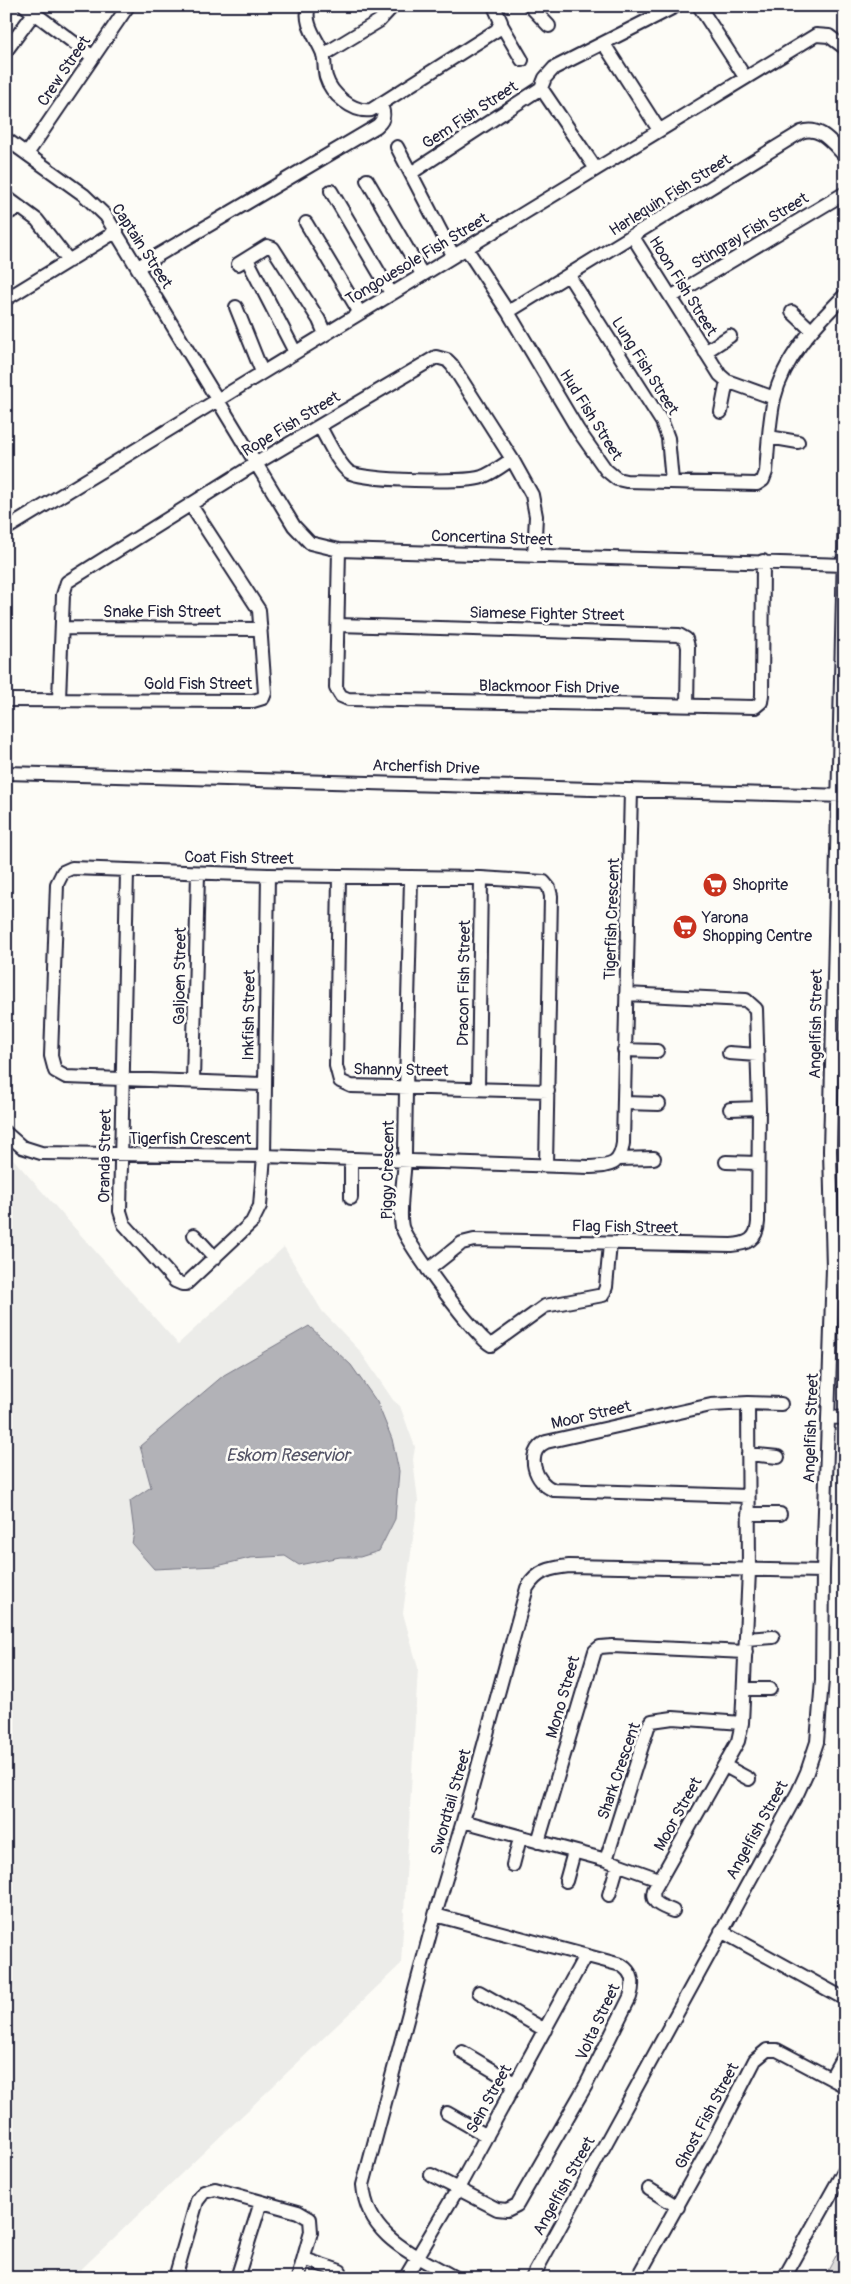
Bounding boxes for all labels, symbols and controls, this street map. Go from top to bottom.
street label: Crew Street [33,31,95,110]
street label: Gem Fish Street [418,76,522,153]
street label: Harlequin Fish Street [605,149,735,241]
street label: Stingray Fish Street [688,188,813,274]
street label: Captain Street [107,200,177,293]
street label: Tongouesole Fish Street [342,208,493,310]
street label: Hoon Fish Street [644,232,722,340]
street label: Lung Fish Street [607,313,683,419]
street label: Hud Fish Street [555,366,627,465]
street label: Rope Fish Street [238,387,344,461]
street label: Concertina Street [431,526,554,550]
street label: Snake Fish Street [103,602,221,622]
street label: Siamese Fighter Street [469,603,625,625]
street label: Gold Fish Street [144,674,253,694]
street label: Blackmoor Fish Drive [479,676,619,698]
street label: Archerfish Drive [372,755,480,779]
street label: Coat Fish Street [184,847,294,869]
street label: Tigerfish Crescent [600,857,624,980]
supermarket icon: Shoprite [702,872,728,898]
place label: Shoprite [732,875,788,895]
place label: Yarona Shopping Centre [701,908,812,946]
supermarket icon: Yarona Shopping Centre [672,914,698,940]
street label: Dracon Fish Street [453,919,475,1046]
street label: Galjoen Street [169,926,191,1025]
street label: Angelfish Street [805,968,827,1079]
street label: Inkfish Street [238,969,260,1061]
street label: Shanny Street [353,1059,449,1081]
street label: Oranda Street [94,1108,116,1203]
street label: Piggy Crescent [377,1120,399,1220]
street label: Tigerfish Crescent [129,1129,252,1149]
street label: Flag Fish Street [572,1216,679,1238]
street label: Angelfish Street [799,1372,823,1483]
street label: Moor Street [549,1396,633,1434]
water label: Eskom Reservior [226,1444,353,1467]
street label: Mono Street [542,1653,584,1741]
street label: Shark Crescent [593,1719,645,1822]
street label: Swordtail Street [426,1746,476,1857]
street label: Moor Street [650,1773,707,1854]
street label: Angelfish Street [722,1777,793,1883]
street label: Volta Street [571,1980,625,2064]
street label: Ghost Fish Street [671,2059,744,2173]
street label: Sein Street [462,2061,516,2137]
street label: Angelfish Street [529,2133,600,2239]

